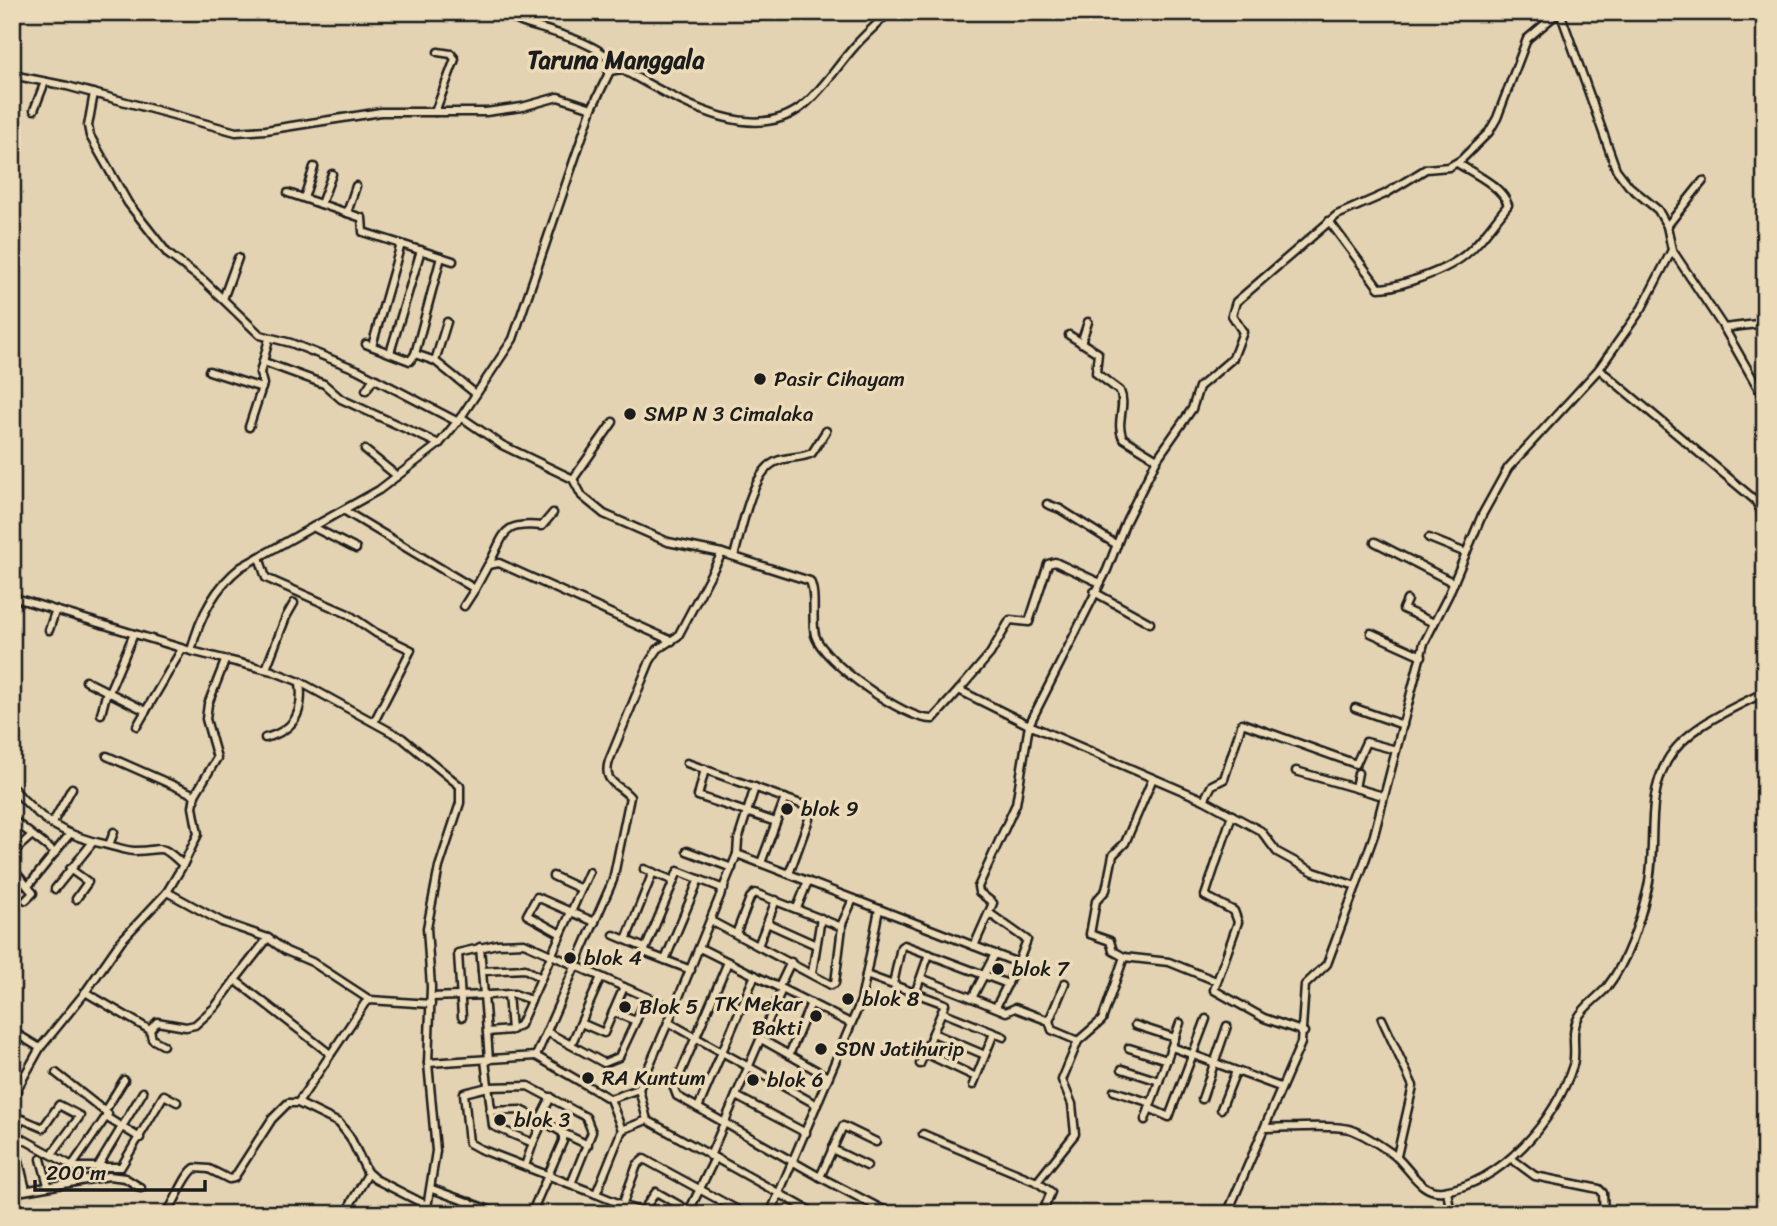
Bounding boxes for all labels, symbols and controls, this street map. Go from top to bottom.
district label: Taruna Manggala [528,39,705,81]
place label: Pasir Cihayam [774,360,905,398]
marker: Pasir Cihayam [752,371,768,387]
place label: SMP N 3 Cimalaka [644,395,814,433]
marker: SMP N 3 Cimalaka [622,406,638,422]
place label: blok 9 [801,790,859,828]
marker: blok 9 [779,801,795,817]
place label: blok 4 [584,939,642,977]
marker: blok 4 [562,950,578,966]
place label: blok 7 [1012,950,1071,988]
marker: blok 7 [990,961,1006,977]
place label: blok 8 [862,980,920,1018]
place label: TK Mekar Bakti [714,985,803,1047]
place label: Blok 5 [639,988,699,1026]
marker: blok 8 [840,991,856,1007]
marker: Blok 5 [617,999,633,1015]
marker: TK Mekar Bakti [808,1008,824,1024]
place label: SDN Jatihurip [835,1030,964,1068]
marker: SDN Jatihurip [813,1041,829,1057]
place label: RA Kuntum [602,1059,706,1097]
place label: blok 6 [767,1061,824,1099]
marker: RA Kuntum [580,1070,596,1086]
marker: blok 6 [745,1072,761,1088]
place label: blok 3 [514,1101,571,1139]
marker: blok 3 [492,1112,508,1128]
scale bar [35,1149,205,1193]
text: 200 m [46,1154,106,1192]

